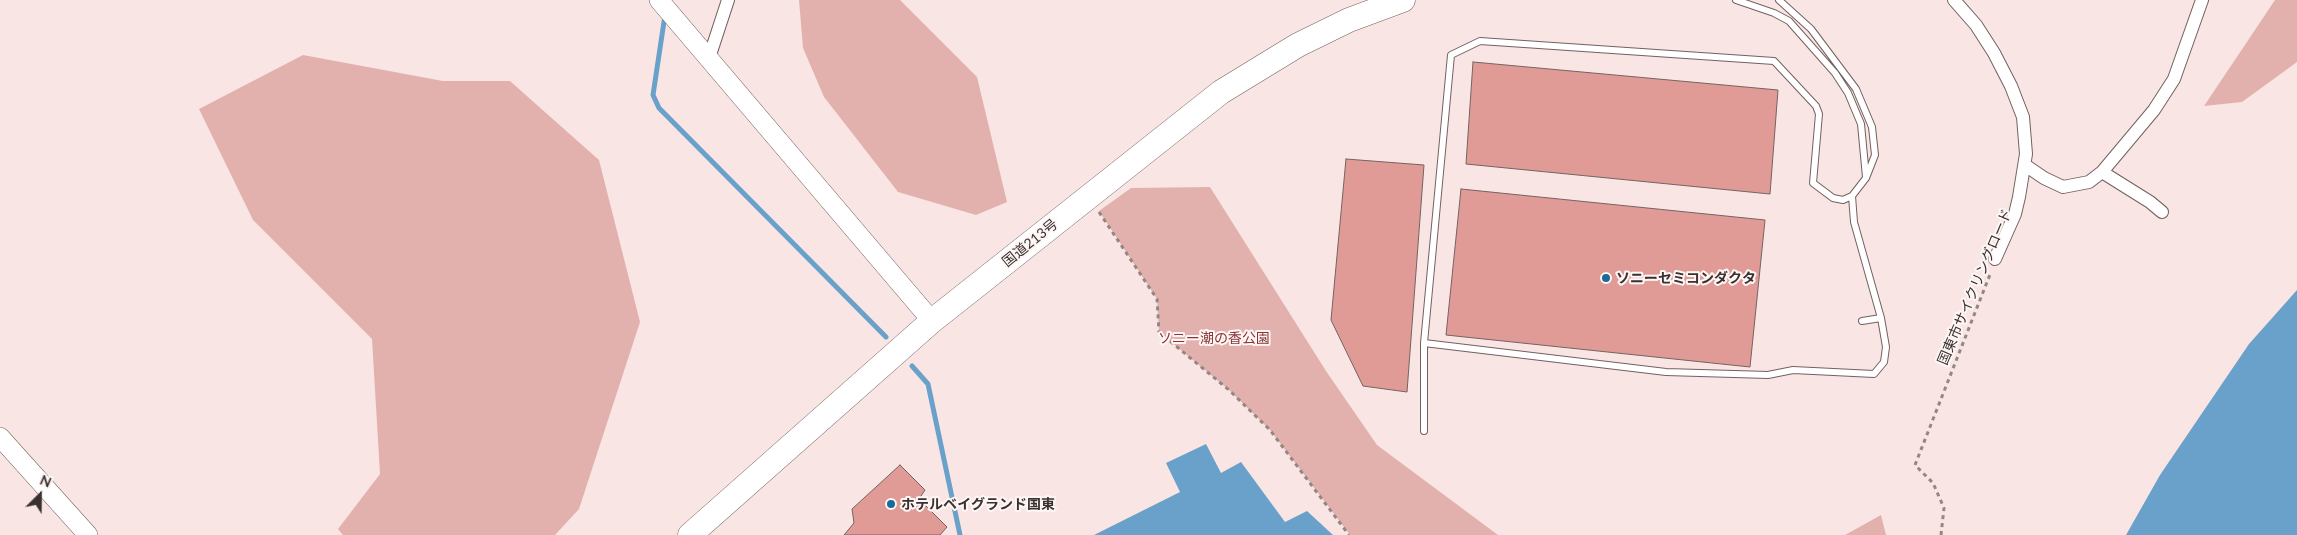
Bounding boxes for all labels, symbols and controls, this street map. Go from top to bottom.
street label: 国東市サイクリングロード [1934,206,2016,368]
street label: 国道213号 [999,216,1061,270]
place label: ソニーセミコンダクタ [1616,270,1756,286]
marker: ソニーセミコンダクタ [1600,272,1612,284]
park label: ソニー潮の香公園 [1158,330,1270,346]
north arrow [15,470,65,520]
text: N [38,471,54,491]
place label: ホテルベイグランド国東 [901,496,1055,512]
marker: ホテルベイグランド国東 [885,498,897,510]

